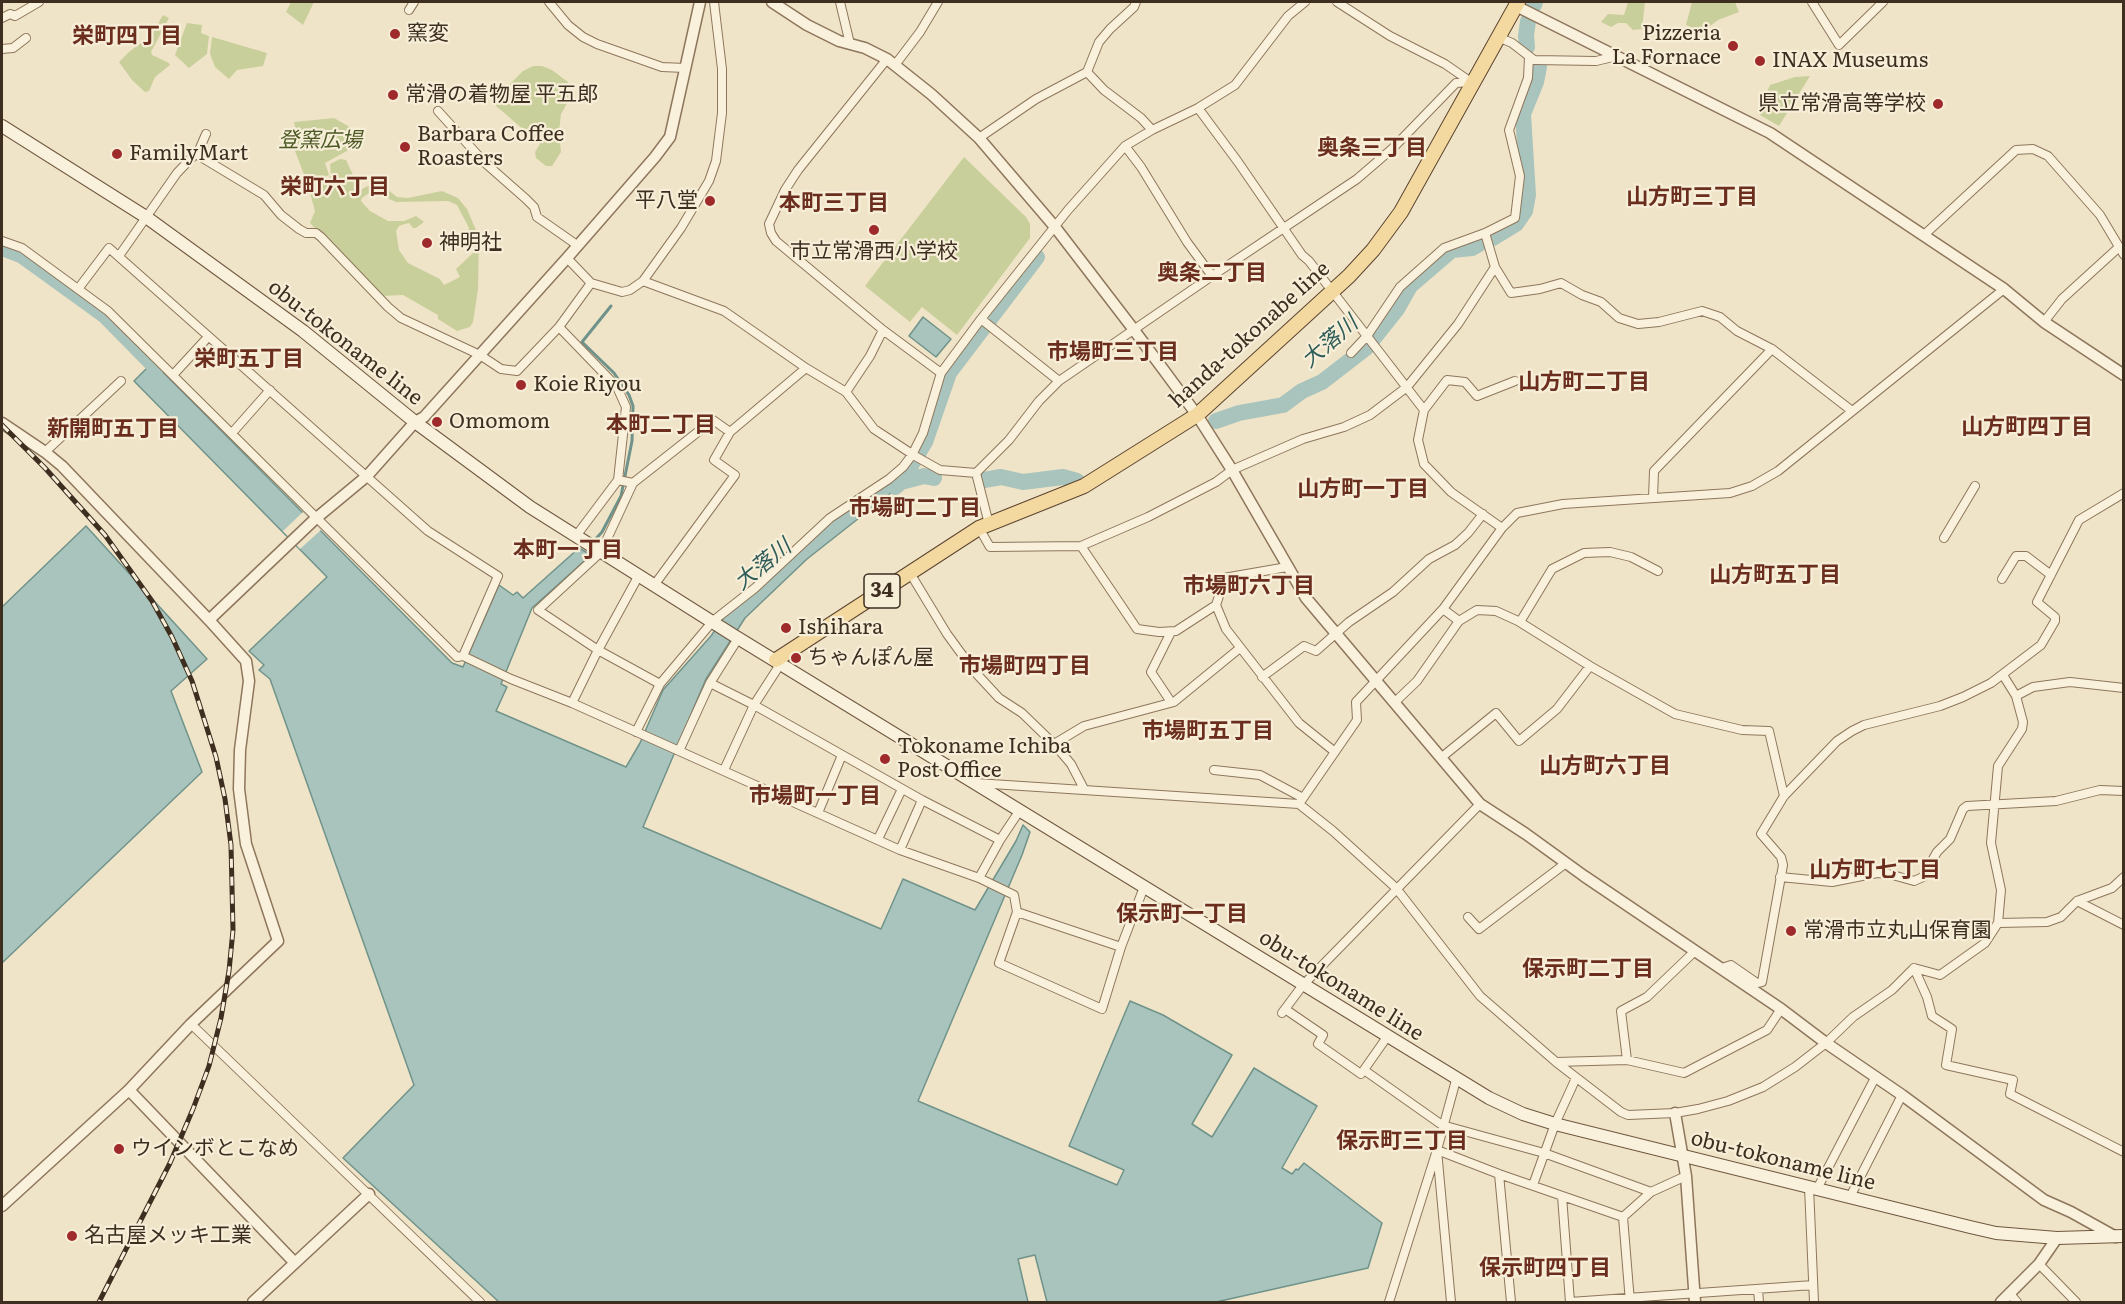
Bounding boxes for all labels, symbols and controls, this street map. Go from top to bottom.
place label: 窯変 [407,21,449,47]
place label: Pizzeria La Fornace [1612,21,1721,71]
district label: 栄町四丁目 [72,24,182,50]
marker: 窯変 [388,27,402,41]
marker: Pizzeria La Fornace [1726,39,1740,53]
place label: INAX Museums [1772,48,1928,74]
marker: INAX Museums [1753,54,1767,68]
place label: 常滑の着物屋 平五郎 [405,82,598,108]
marker: 常滑の着物屋 平五郎 [386,88,400,102]
place label: 県立常滑高等学校 [1758,91,1926,117]
marker: 県立常滑高等学校 [1931,97,1945,111]
place label: Barbara Coffee Roasters [417,122,564,172]
park label: 登窯広場 [278,128,362,154]
district label: 奥条三丁目 [1317,136,1427,162]
marker: Barbara Coffee Roasters [398,140,412,154]
place label: FamilyMart [129,141,248,167]
marker: FamilyMart [110,147,124,161]
district label: 栄町六丁目 [280,175,390,201]
district label: 山方町三丁目 [1626,185,1758,211]
place label: 平八堂 [635,188,698,214]
district label: 本町三丁目 [779,191,889,217]
marker: 平八堂 [703,194,717,208]
marker: 市立常滑西小学校 [867,223,881,237]
place label: 神明社 [439,230,502,256]
marker: 神明社 [420,236,434,250]
place label: 市立常滑西小学校 [790,239,958,265]
street label: handa-tokonabe line [1165,257,1335,413]
district label: 奥条二丁目 [1157,261,1267,287]
street label: obu-tokoname line [263,275,427,411]
water label: 大落川 [1296,310,1364,374]
district label: 市場町三丁目 [1047,340,1179,366]
district label: 栄町五丁目 [194,347,304,373]
district label: 山方町二丁目 [1518,370,1650,396]
place label: Koie Riyou [533,372,641,398]
marker: Koie Riyou [514,378,528,392]
place label: Omomom [449,409,550,435]
district label: 本町二丁目 [606,413,716,439]
marker: Omomom [430,415,444,429]
district label: 山方町四丁目 [1961,415,2093,441]
district label: 新開町五丁目 [47,417,179,443]
district label: 山方町一丁目 [1297,477,1429,503]
district label: 市場町二丁目 [849,496,981,522]
water label: 大落川 [729,534,797,596]
district label: 本町一丁目 [513,538,623,564]
district label: 山方町五丁目 [1709,563,1841,589]
road number: 34 [864,574,900,608]
district label: 市場町六丁目 [1183,574,1315,600]
place label: Ishihara [798,615,883,641]
marker: Ishihara [779,621,793,635]
place label: ちゃんぽん屋 [808,645,934,671]
marker: ちゃんぽん屋 [789,651,803,665]
district label: 市場町四丁目 [959,654,1091,680]
district label: 市場町五丁目 [1142,719,1274,745]
place label: Tokoname Ichiba Post Office [897,734,1071,784]
marker: Tokoname Ichiba Post Office [878,752,892,766]
district label: 山方町六丁目 [1539,754,1671,780]
district label: 市場町一丁目 [749,784,881,810]
district label: 山方町七丁目 [1809,858,1941,884]
district label: 保示町一丁目 [1116,902,1248,928]
place label: 常滑市立丸山保育園 [1803,918,1992,944]
marker: 常滑市立丸山保育園 [1784,924,1798,938]
street label: obu-tokoname line [1254,925,1428,1047]
district label: 保示町二丁目 [1522,957,1654,983]
street label: obu-tokoname line [1688,1126,1878,1196]
district label: 保示町三丁目 [1336,1129,1468,1155]
place label: ウインボとこなめ [131,1136,299,1162]
marker: ウインボとこなめ [112,1142,126,1156]
place label: 名古屋メッキ工業 [84,1223,252,1249]
marker: 名古屋メッキ工業 [65,1229,79,1243]
district label: 保示町四丁目 [1479,1256,1611,1282]

